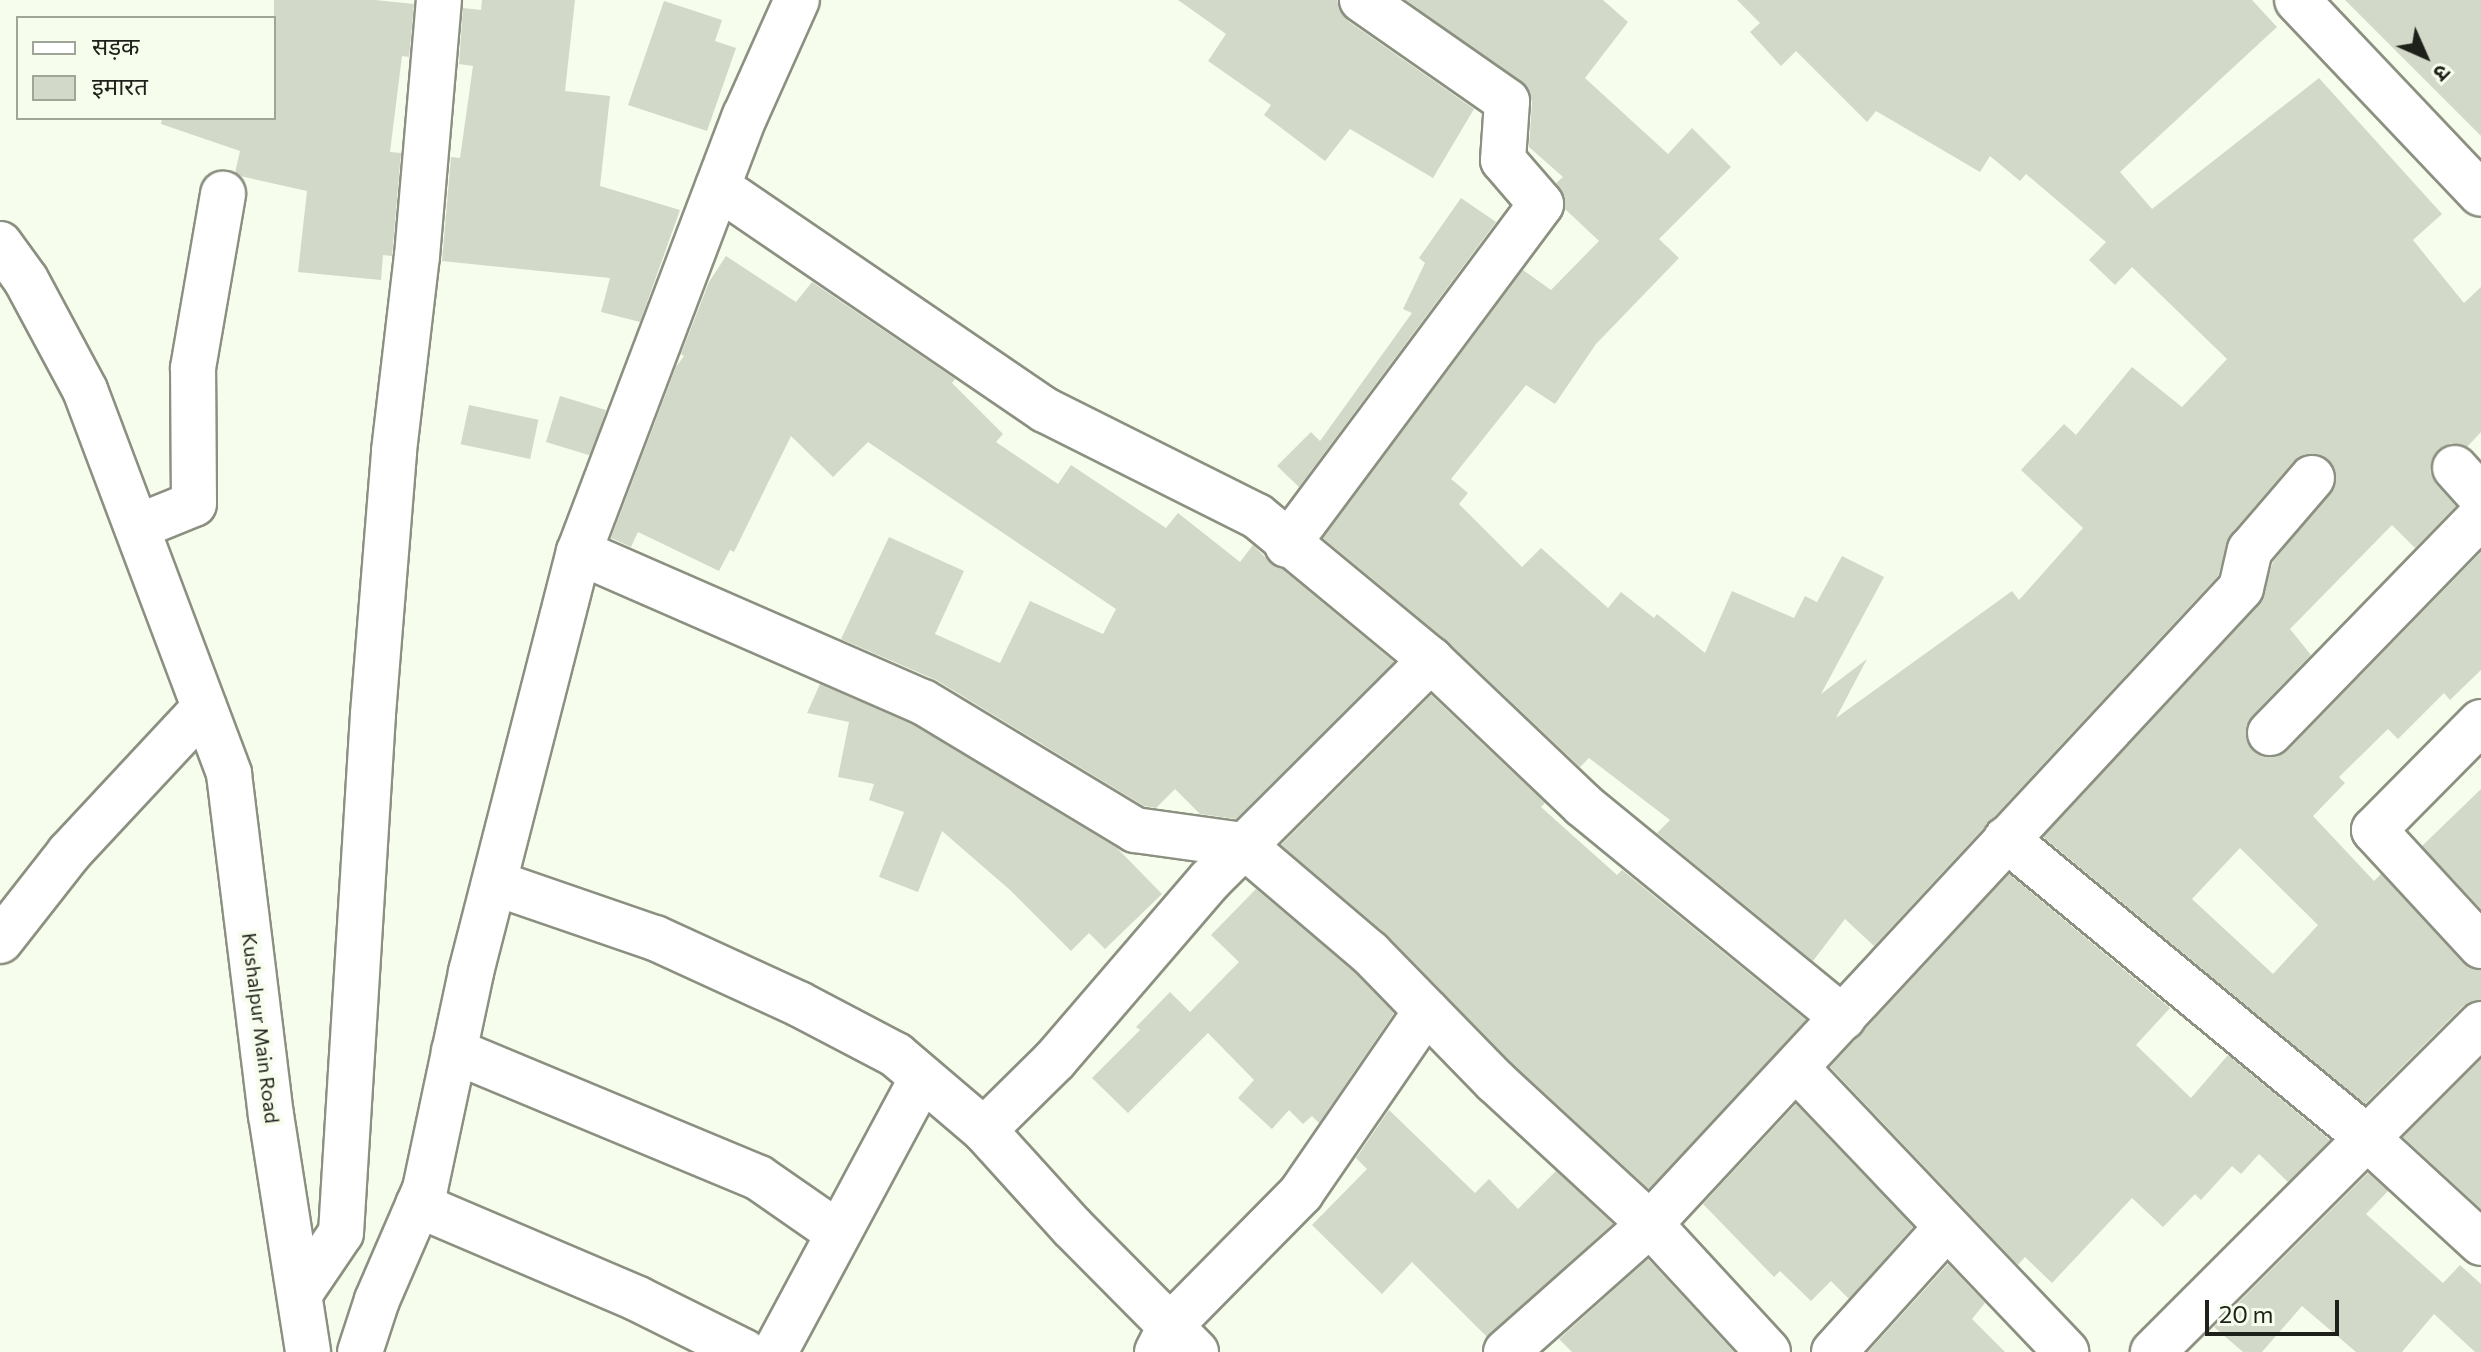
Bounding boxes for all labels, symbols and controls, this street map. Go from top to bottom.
legend [16,16,276,120]
north arrow [2385,16,2465,96]
text: सड़क [92,31,140,60]
text: उ [2428,59,2456,87]
text: इमारत [92,71,148,100]
street label: Kushalpur Main Road [237,931,285,1125]
scale bar [2209,1284,2343,1334]
text: 20 m [2219,1299,2273,1328]

